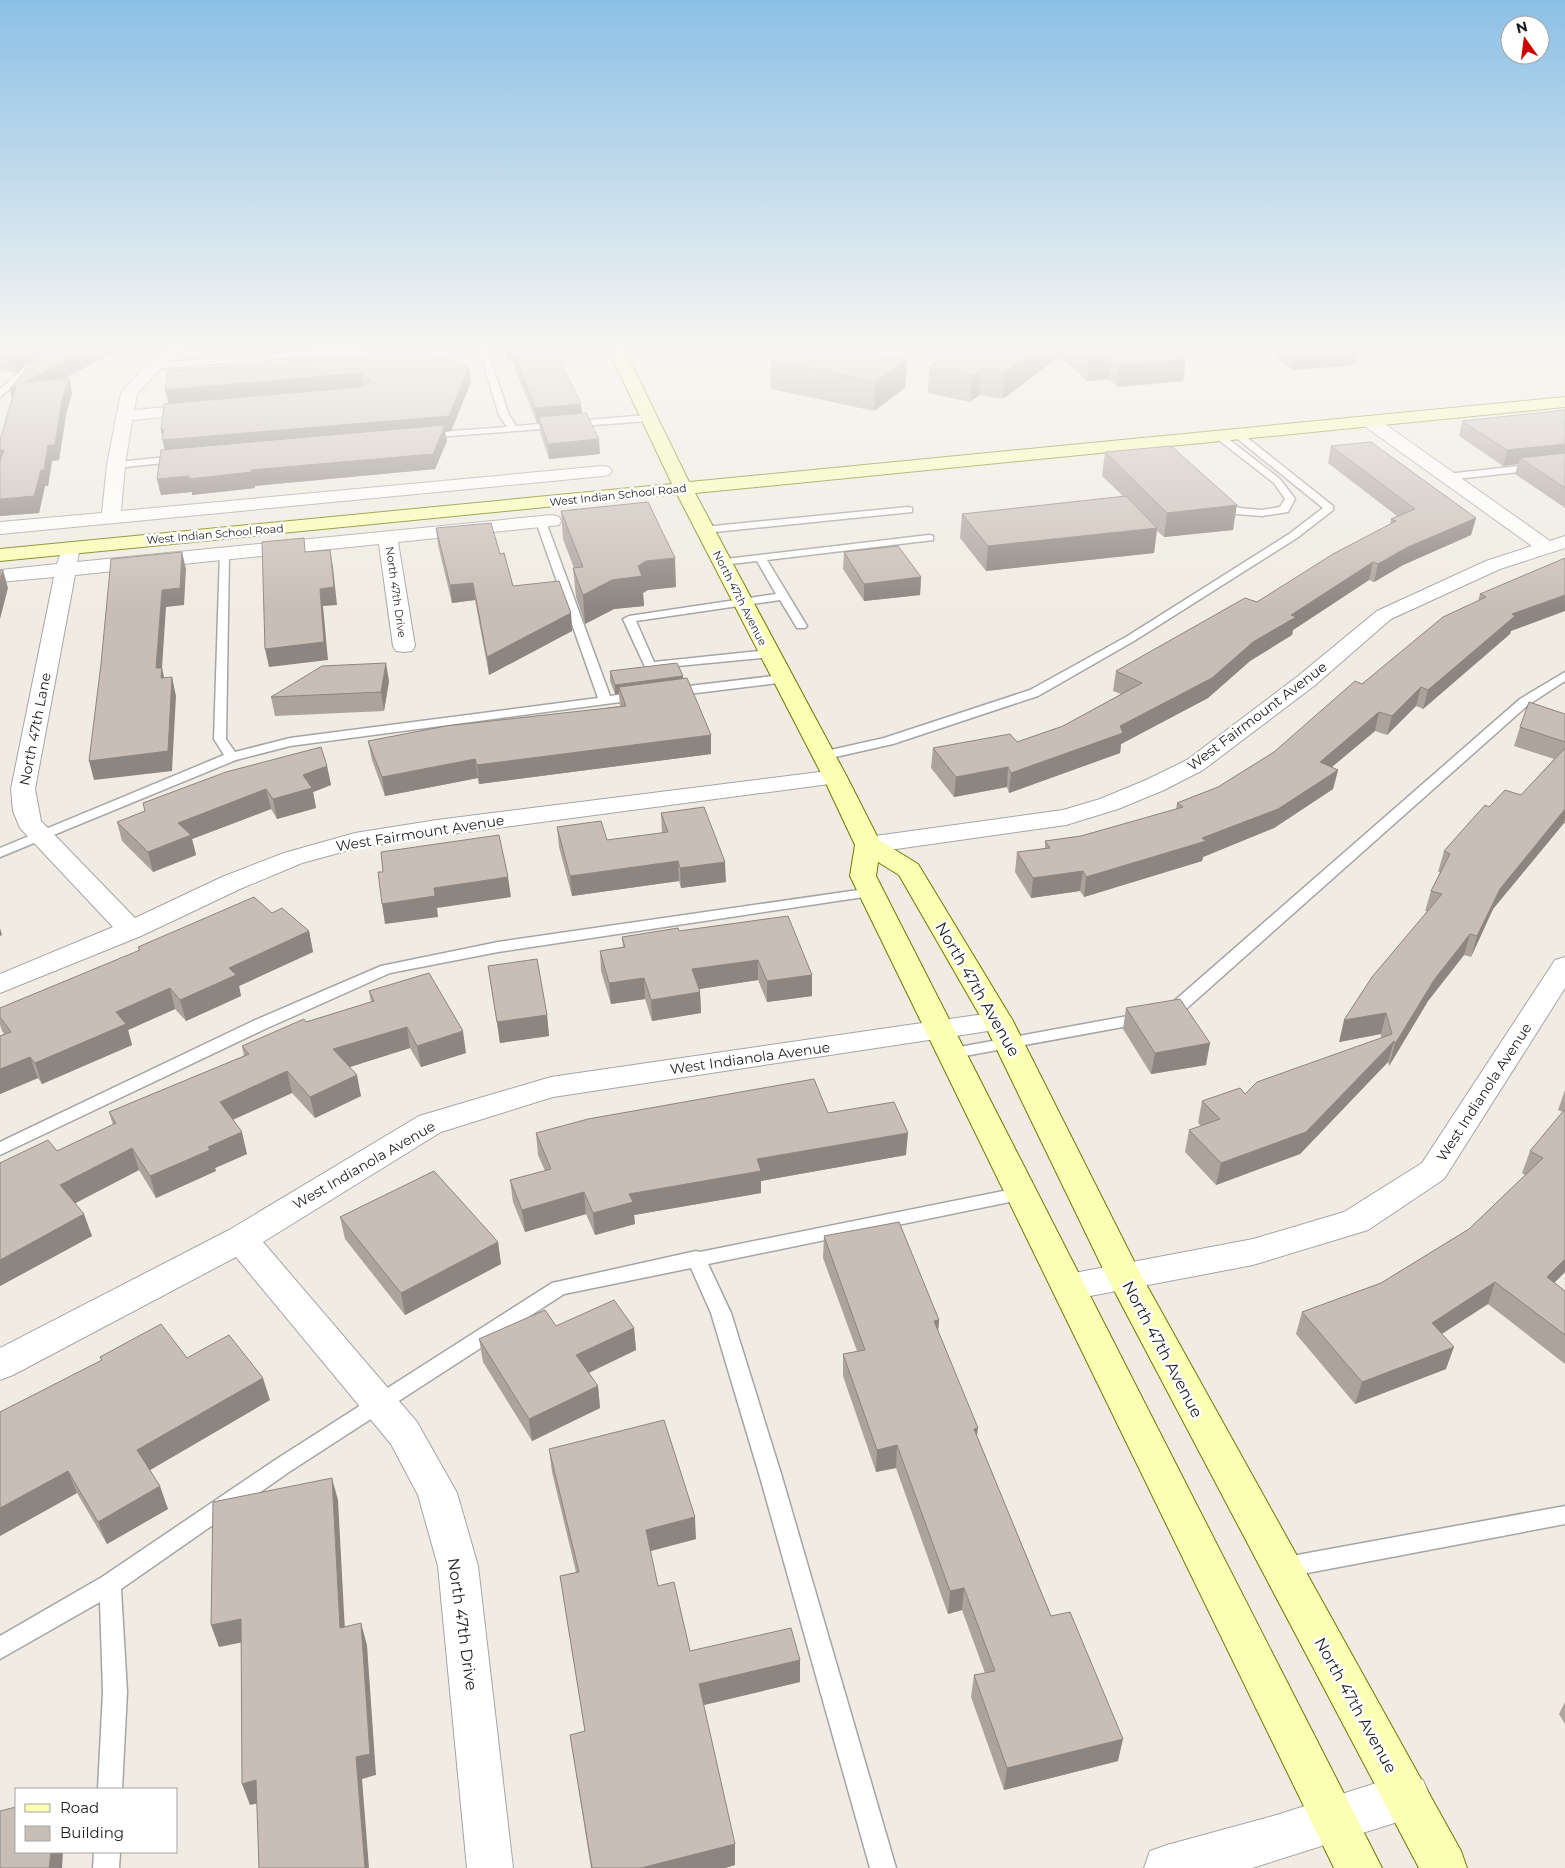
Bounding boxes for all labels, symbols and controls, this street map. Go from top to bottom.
north arrow [1500,15,1550,65]
text: N [1514,17,1530,37]
street label: West Indian School Road [549,481,687,509]
street label: West Indian School Road [146,521,284,547]
street label: North 47th Drive [383,546,409,639]
street label: North 47th Avenue [710,548,770,648]
street label: West Fairmount Avenue [1184,658,1330,774]
street label: North 47th Lane [15,671,55,787]
street label: West Fairmount Avenue [335,811,505,855]
street label: North 47th Avenue [931,919,1024,1060]
street label: West Indianola Avenue [1432,1019,1536,1165]
street label: West Indianola Avenue [669,1038,831,1078]
street label: West Indianola Avenue [290,1117,438,1213]
street label: North 47th Avenue [1118,1278,1207,1421]
street label: North 47th Drive [444,1557,481,1692]
street label: North 47th Avenue [1310,1634,1401,1776]
legend [15,1788,178,1853]
text: Road [60,1798,99,1817]
text: Building [60,1823,124,1842]

